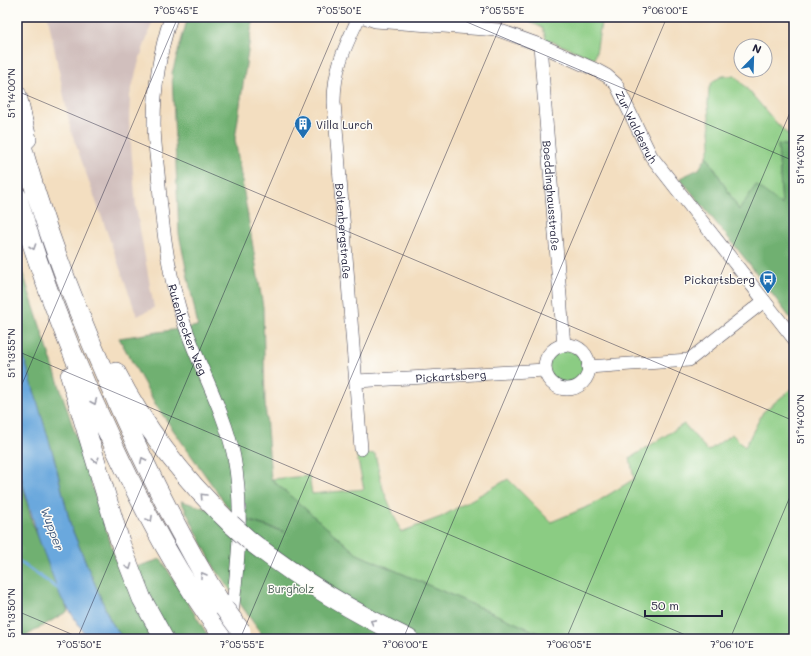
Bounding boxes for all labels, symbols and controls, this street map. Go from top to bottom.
text: 7°05'45"E [154,3,199,17]
text: 7°05'50"E [317,3,362,17]
text: 7°05'55"E [480,3,525,17]
text: 7°06'00"E [642,3,688,17]
north arrow [733,38,773,78]
text: N [750,40,764,57]
text: 51°14'00"N [4,68,18,118]
street label: Zur Waldesruh [613,88,661,166]
building icon: Villa Lurch [293,114,313,139]
place label: Villa Lurch [316,117,372,132]
text: 51°14'05"N [793,134,807,184]
street label: Boeddinghausstraße [540,140,564,252]
street label: Boltenbergstraße [333,183,355,280]
one-way arrow [28,243,37,250]
bus stop icon: Pickartsberg [758,269,778,294]
place label: Pickartsberg [684,272,755,287]
street label: Rutenbecker Weg [166,282,212,377]
text: 51°13'55"N [4,328,18,378]
street label: Pickartsberg [415,366,487,385]
text: 51°14'00"N [793,394,807,444]
one-way arrow [89,398,97,406]
one-way arrow [91,456,99,463]
one-way arrow [140,456,148,464]
one-way arrow [200,493,208,501]
water label: Wupper [38,505,68,553]
one-way arrow [145,515,153,523]
one-way arrow [125,564,133,571]
one-way arrow [201,572,208,579]
park label: Burgholz [268,581,314,596]
text: 51°13'50"N [4,588,18,638]
scale bar [645,592,722,618]
text: 50 m [651,597,679,613]
one-way arrow [370,619,378,627]
text: 7°05'50"E [57,637,102,651]
text: 7°05'55"E [220,637,265,651]
text: 7°06'00"E [382,637,428,651]
text: 7°06'05"E [546,637,592,651]
text: 7°06'10"E [710,637,754,651]

